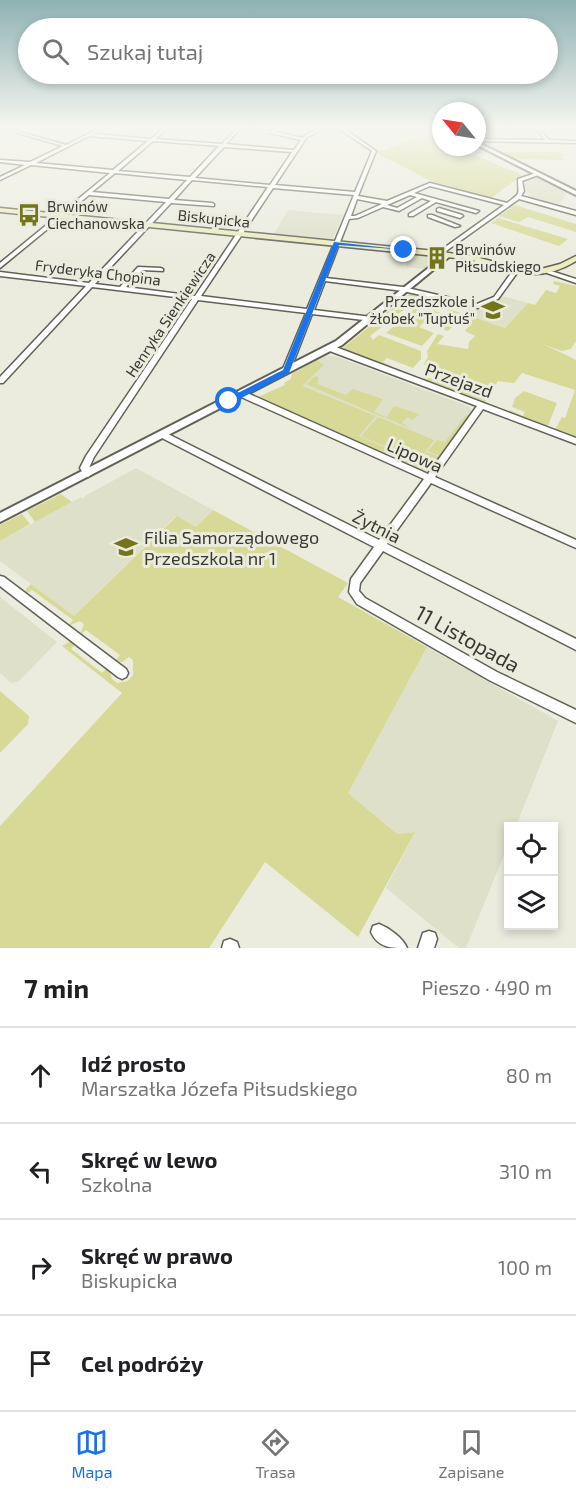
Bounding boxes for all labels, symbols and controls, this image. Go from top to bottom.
search box [18,18,558,84]
icon: search [39,35,72,68]
text: Szukaj tutaj [87,38,203,64]
north arrow [432,102,486,156]
place label: Brwinów Ciechanowska [47,197,145,232]
bus stop icon: Brwinów Ciechanowska [16,202,42,228]
street label: Biskupicka [177,205,251,231]
route end [390,236,416,262]
place label: Brwinów Piłsudskiego [455,240,541,275]
building icon: Brwinów Piłsudskiego [424,245,450,271]
street label: Henryka Sienkiewicza [121,248,219,380]
street label: Fryderyka Chopina [34,255,162,289]
place label: Przedszkole i żłobek "Tuptuś" [370,292,475,327]
school or university icon: Przedszkole i żłobek "Tuptuś" [480,297,506,323]
street label: Przejazd [422,358,496,402]
route start [215,387,241,413]
street label: Lipowa [384,433,446,477]
street label: Żytnia [349,505,405,547]
place label: Filia Samorządowego Przedszkola nr 1 [144,526,319,569]
school or university icon: Filia Samorządowego Przedszkola nr 1 [113,534,139,560]
street label: 11 Listopada [412,599,524,677]
map controls [504,822,558,930]
button: locate [504,822,558,876]
button: layers [504,876,558,930]
text: 7 min [24,972,89,1003]
text: Pieszo · 490 m [421,975,552,999]
text: Idź prosto [81,1050,186,1076]
icon: ahead [24,1059,57,1092]
text: 80 m [506,1063,552,1087]
text: Marszałka Józefa Piłsudskiego [81,1076,358,1100]
text: Skręć w lewo [81,1146,218,1172]
icon: left [24,1155,57,1188]
text: 310 m [499,1159,552,1183]
text: Szkolna [81,1172,152,1196]
text: Skręć w prawo [81,1242,233,1268]
icon: right [24,1251,57,1284]
text: 100 m [498,1255,552,1279]
text: Biskupicka [81,1268,178,1292]
icon: arrive [24,1347,57,1380]
text: Cel podróży [81,1350,203,1376]
tab: Mapa [72,1426,112,1481]
tab: Trasa [256,1426,295,1481]
tab: Zapisane [439,1426,504,1481]

